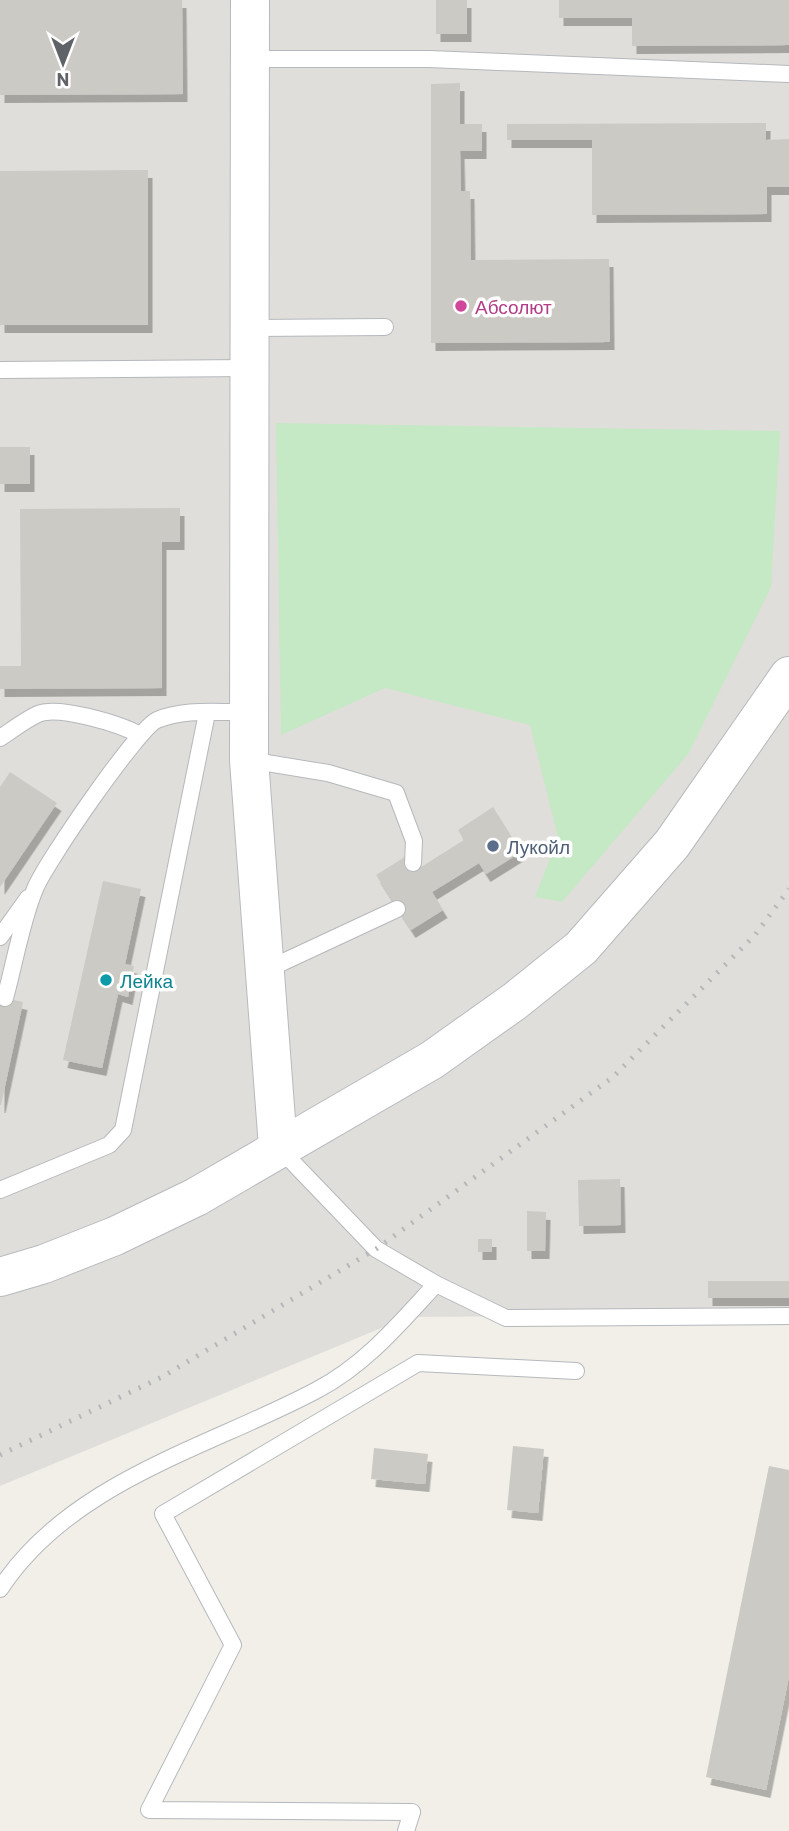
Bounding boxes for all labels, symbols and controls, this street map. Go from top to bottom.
north arrow [28,28,98,98]
text: N [57,69,69,92]
place label: Абсолют [475,295,552,318]
marker: Абсолют [453,298,469,314]
place label: Лукойл [507,835,570,858]
marker: Лукойл [485,838,501,854]
place label: Лейка [120,969,173,992]
marker: Лейка [98,972,114,988]

